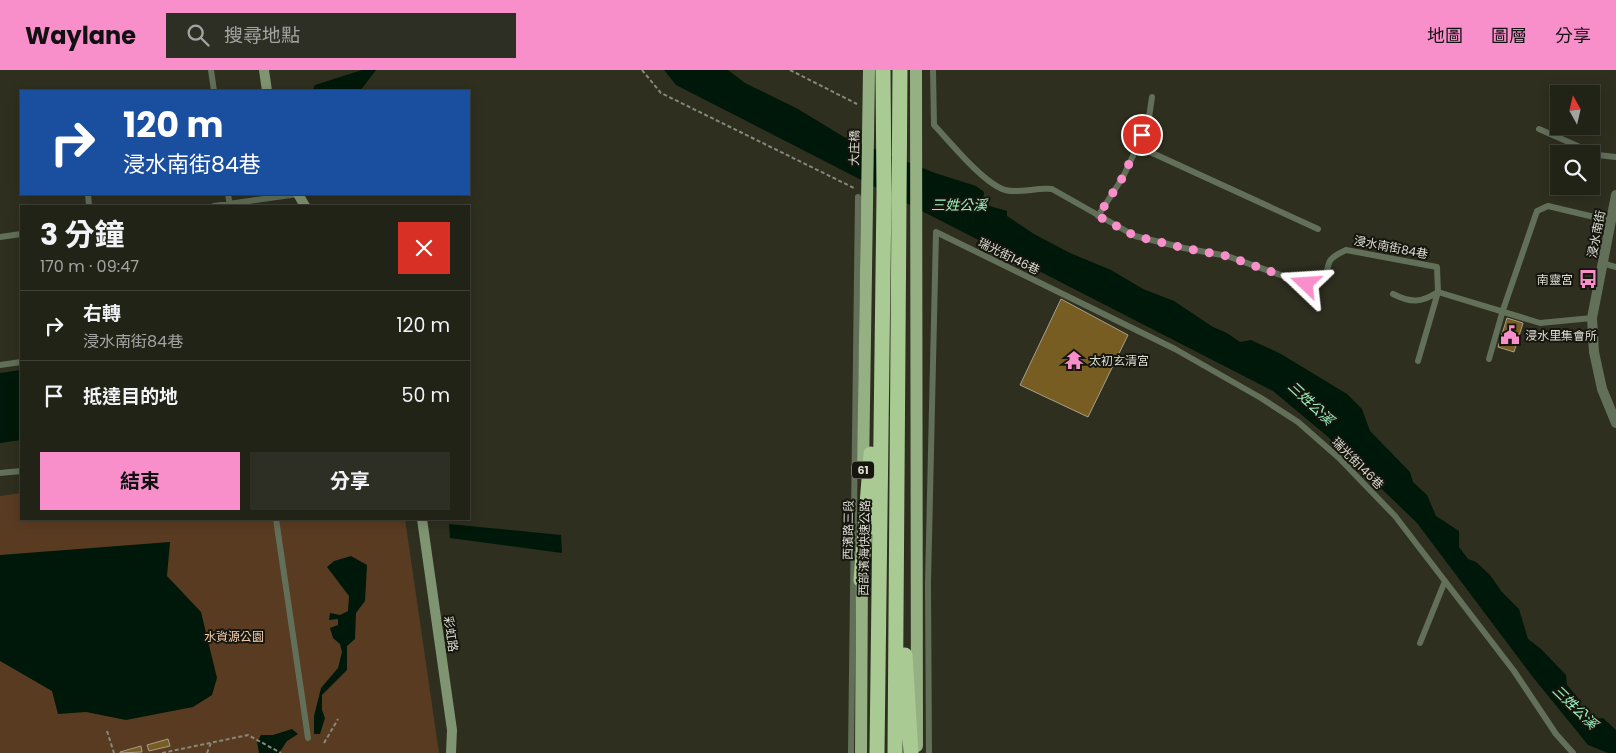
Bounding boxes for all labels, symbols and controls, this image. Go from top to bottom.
search box [166,13,516,58]
text: Waylane [25,19,136,52]
icon: search [184,21,212,49]
text: 搜尋地點 [224,22,300,49]
text: 地圖 [1427,23,1463,48]
text: 圖層 [1491,23,1527,48]
text: 分享 [1555,23,1591,48]
north arrow [1550,85,1600,135]
map controls [1550,85,1600,195]
text: 120 m [123,100,223,149]
icon: right [40,110,105,175]
pin [1121,114,1163,156]
icon: arrive [1128,121,1156,149]
street label: 大庄橋 [845,130,863,166]
button: search [1550,145,1600,195]
text: 浸水南街84巷 [123,149,261,180]
water label: 三姓公溪 [931,195,989,215]
street label: 浸水南街 [1583,209,1609,259]
text: 3 分鐘 [40,213,125,256]
button: close [398,222,450,274]
street label: 浸水南街84巷 [1353,231,1429,263]
street label: 瑞光街146巷 [975,234,1043,278]
text: 170 m · 09:47 [40,255,139,278]
position arrow [1279,257,1331,309]
bus stop icon: 南靈宮 [1577,268,1599,290]
place label: 南靈宮 [1537,271,1573,288]
text: 右轉 [83,300,121,327]
icon: right [40,312,68,340]
text: 120 m [396,312,450,339]
public building icon: 浸水里集會所 [1499,324,1521,346]
place label: 浸水里集會所 [1525,327,1597,344]
text: 浸水南街84巷 [83,330,183,353]
temple icon: 太初玄清宮 [1063,349,1085,371]
place label: 太初玄清宮 [1089,352,1149,369]
water label: 三姓公溪 [1284,377,1340,431]
icon: arrive [40,382,68,410]
text: 50 m [401,382,450,409]
text: 抵達目的地 [83,383,178,410]
street label: 瑞光街146巷 [1328,433,1388,493]
button: 結束 [40,452,240,510]
button: 分享 [250,452,450,510]
road number: 61 [852,462,874,478]
street label: 西濱路三段 [839,500,857,560]
street label: 西部濱海快速公路 [855,500,873,596]
street label: 彩虹路 [440,615,462,653]
park label: 水資源公園 [204,628,264,645]
water label: 三姓公溪 [1548,680,1604,735]

